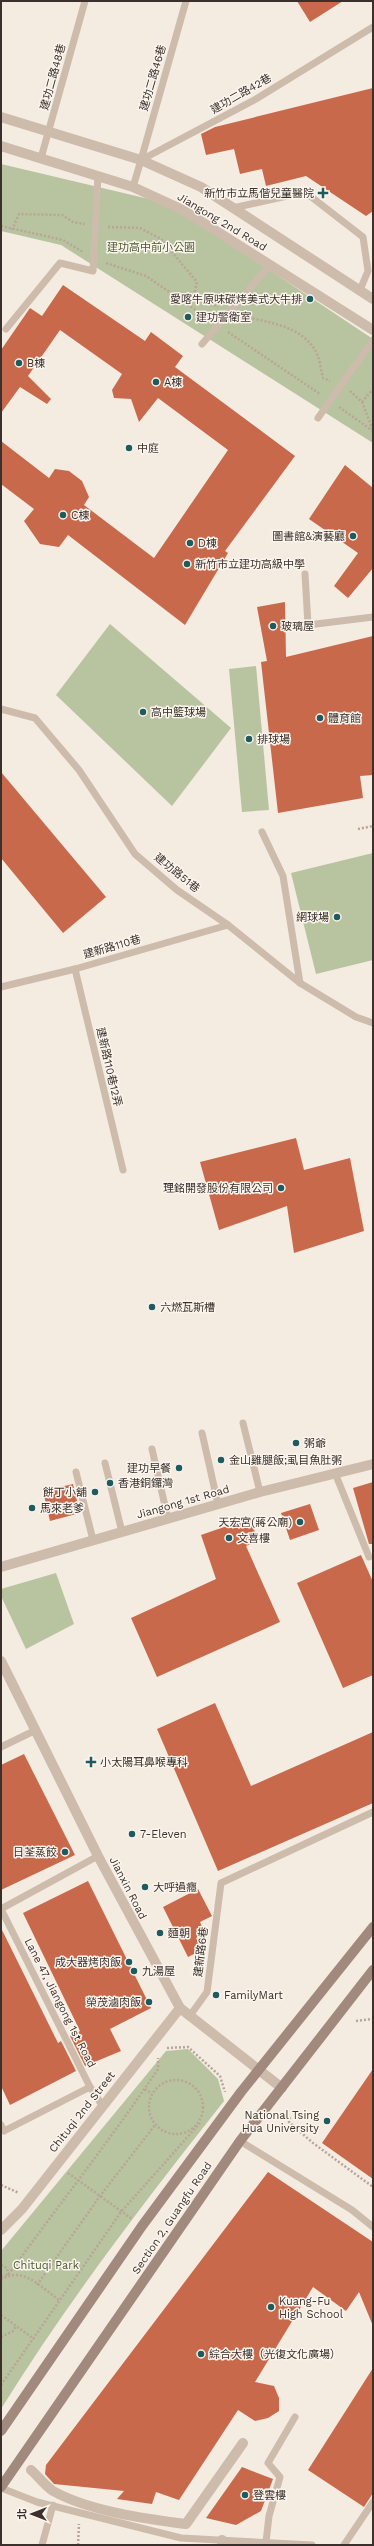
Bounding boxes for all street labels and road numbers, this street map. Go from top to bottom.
street label: 建功二路48巷 [38,42,68,112]
street label: 建功二路46巷 [137,43,169,113]
street label: 建功二路42巷 [208,71,274,117]
street label: Jiangong 2nd Road [175,190,269,254]
street label: 建功路51巷 [152,851,202,895]
street label: 建新路110巷 [82,933,142,961]
street label: 建新路110巷12弄 [94,1026,124,1108]
street label: Jiangong 1st Road [135,1483,231,1521]
street label: Jianxin Road [107,1855,149,1921]
street label: 建新路6巷 [191,1926,211,1978]
street label: Lane 47, Jiangong 1st Road [22,1936,98,2070]
street label: Chituqi 2nd Street [46,2069,118,2155]
street label: Section 2, Guangfu Road [130,2159,214,2277]

